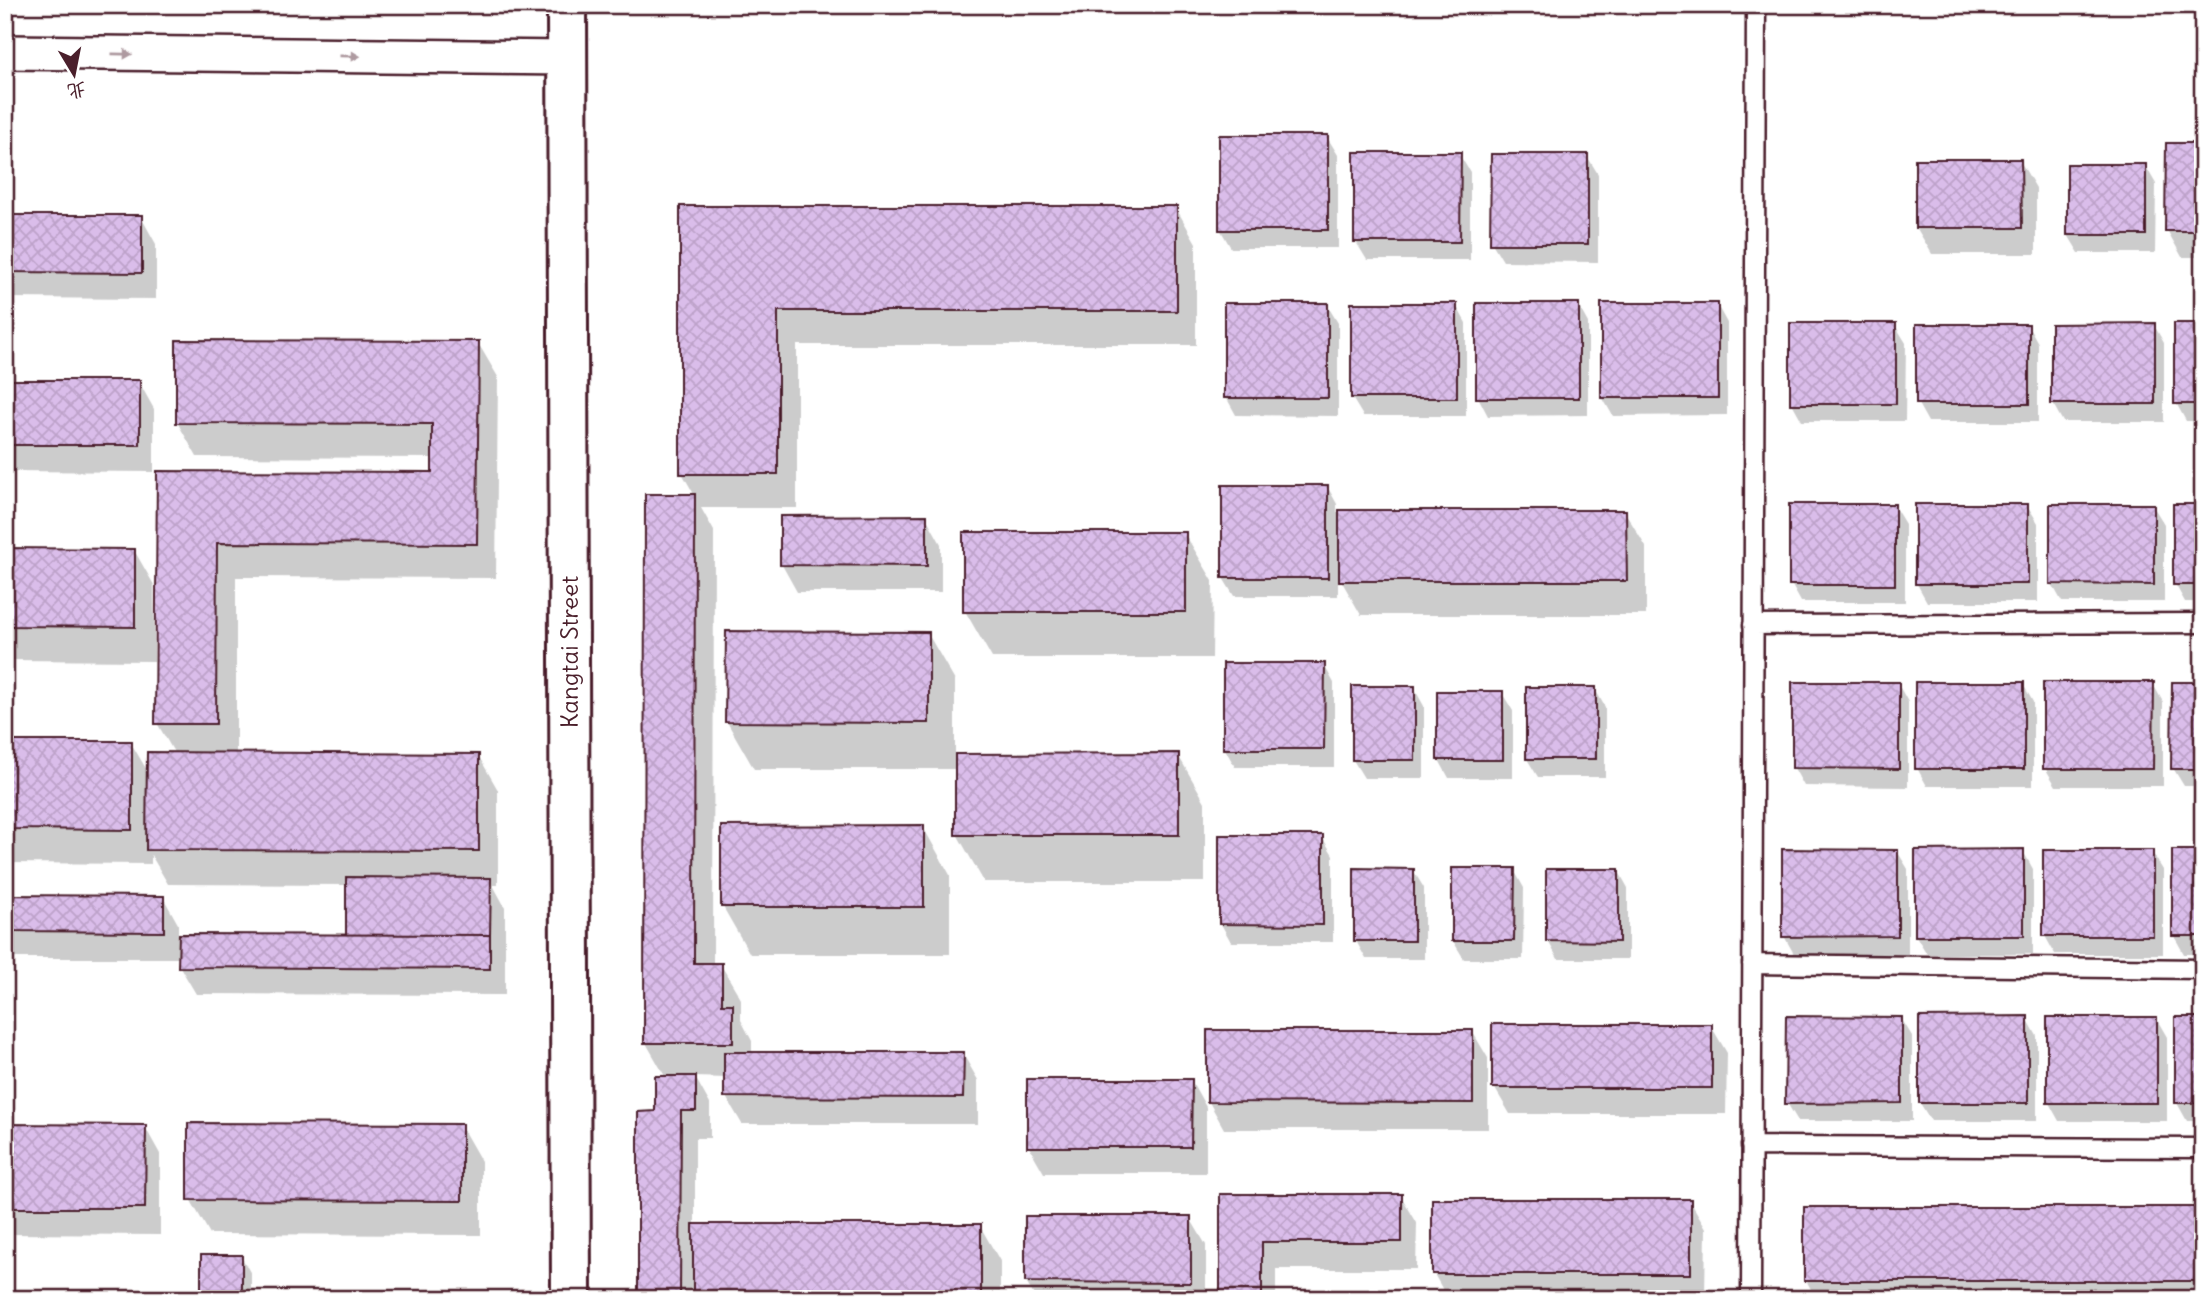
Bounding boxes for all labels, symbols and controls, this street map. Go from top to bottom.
north arrow [38,38,108,108]
one-way arrow [112,48,134,59]
one-way arrow [339,50,361,62]
text: 北 [66,77,88,104]
street label: Kangtai Street [554,576,584,728]

